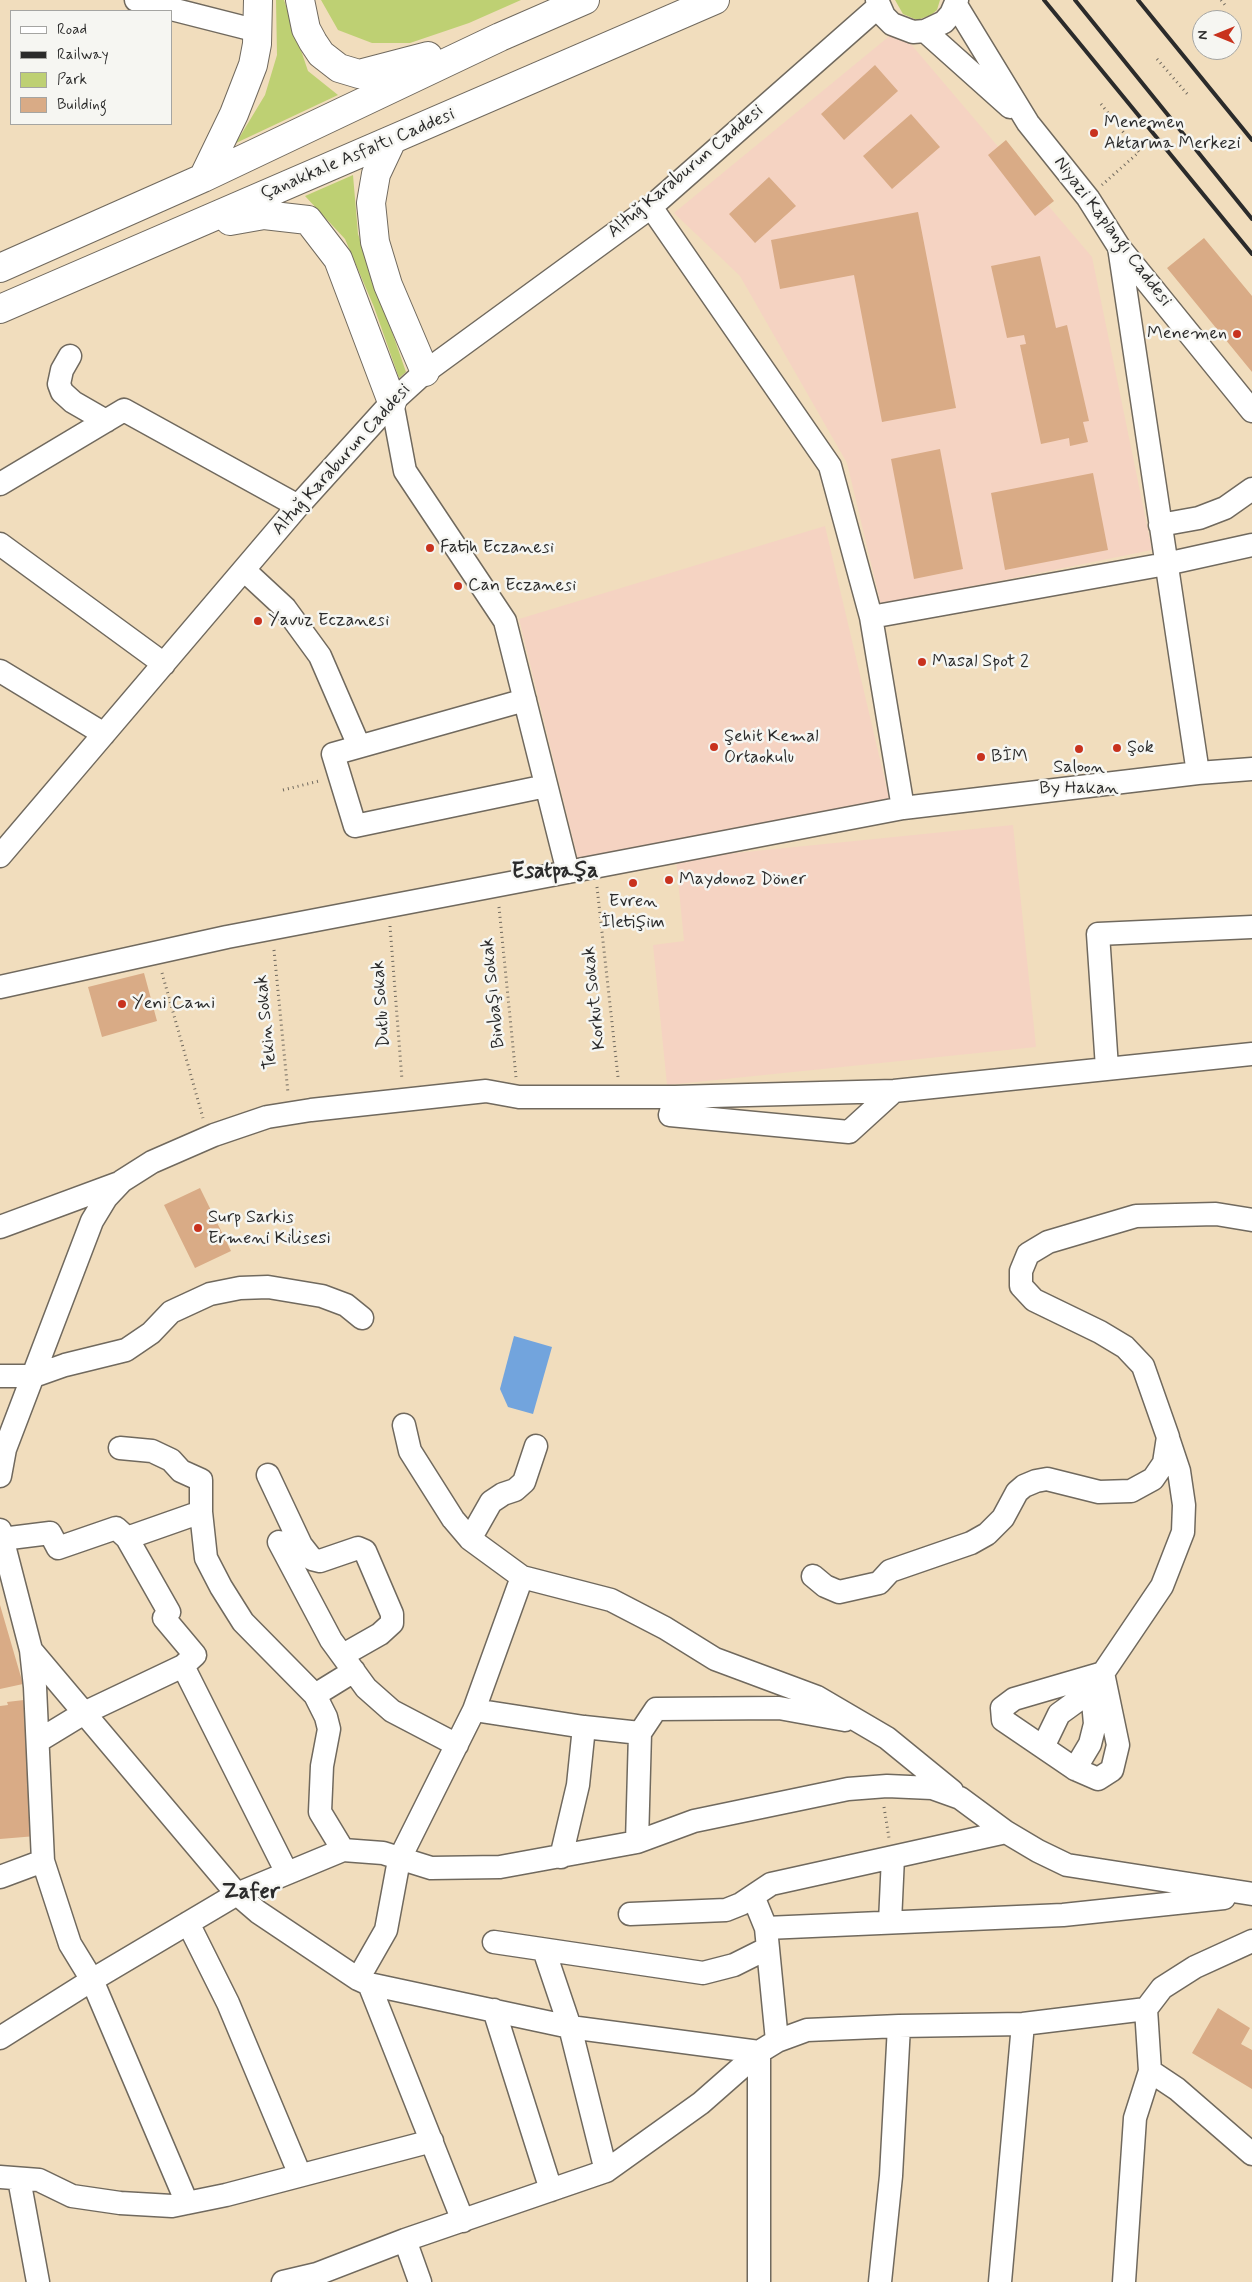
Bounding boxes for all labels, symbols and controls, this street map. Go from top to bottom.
legend [10,10,172,125]
north arrow [1192,10,1242,60]
text: Road [57,20,87,40]
text: N [1194,30,1212,40]
text: Railway [57,45,109,65]
text: Park [57,70,87,90]
text: Building [57,95,107,115]
street label: Altuğ Karaburun Caddesi [604,101,768,243]
street label: Çanakkale Asfaltı Caddesi [258,104,458,206]
place label: Menemen Aktarma Merkezi [1104,112,1241,154]
marker: Menemen Aktarma Merkezi [1088,127,1100,139]
street label: Niyazi Kaplangı Caddesi [1048,153,1176,311]
place label: Menemen [1147,323,1227,345]
marker: Menemen [1231,328,1243,340]
street label: Altuğ Karaburun Caddesi [268,380,416,540]
place label: Fatih Eczanesi [440,537,554,559]
marker: Fatih Eczanesi [424,542,436,554]
place label: Can Eczanesi [468,575,576,597]
marker: Can Eczanesi [452,580,464,592]
place label: Yavuz Eczanesi [268,610,389,632]
marker: Yavuz Eczanesi [252,615,264,627]
place label: Masal Spot 2 [932,651,1029,673]
marker: Masal Spot 2 [916,656,928,668]
place label: Şehit Kemal Ortaokulu [724,726,819,769]
place label: Şok [1127,737,1154,759]
marker: Şehit Kemal Ortaokulu [708,741,720,753]
marker: Şok [1111,742,1123,754]
marker: Saloon By Hakan [1073,743,1085,755]
place label: BİM [991,746,1028,768]
marker: BİM [975,751,987,763]
place label: Saloon By Hakan [1039,757,1119,800]
district label: Esatpaşa [512,859,598,885]
place label: Maydonoz Döner [679,869,806,891]
marker: Maydonoz Döner [663,874,675,886]
marker: Evren İletişim [627,877,639,889]
place label: Evren İletişim [601,891,665,934]
street label: Binbaşı Sokak [477,937,511,1049]
street label: Korkut Sokak [579,945,611,1051]
street label: Dutlu Sokak [368,960,396,1048]
street label: Tekin Sokak [251,974,283,1070]
place label: Yeni Cami [132,993,215,1015]
marker: Yeni Cami [116,998,128,1010]
place label: Surp Sarkis Ermeni Kilisesi [208,1207,331,1250]
marker: Surp Sarkis Ermeni Kilisesi [192,1222,204,1234]
district label: Zafer [222,1880,280,1906]

